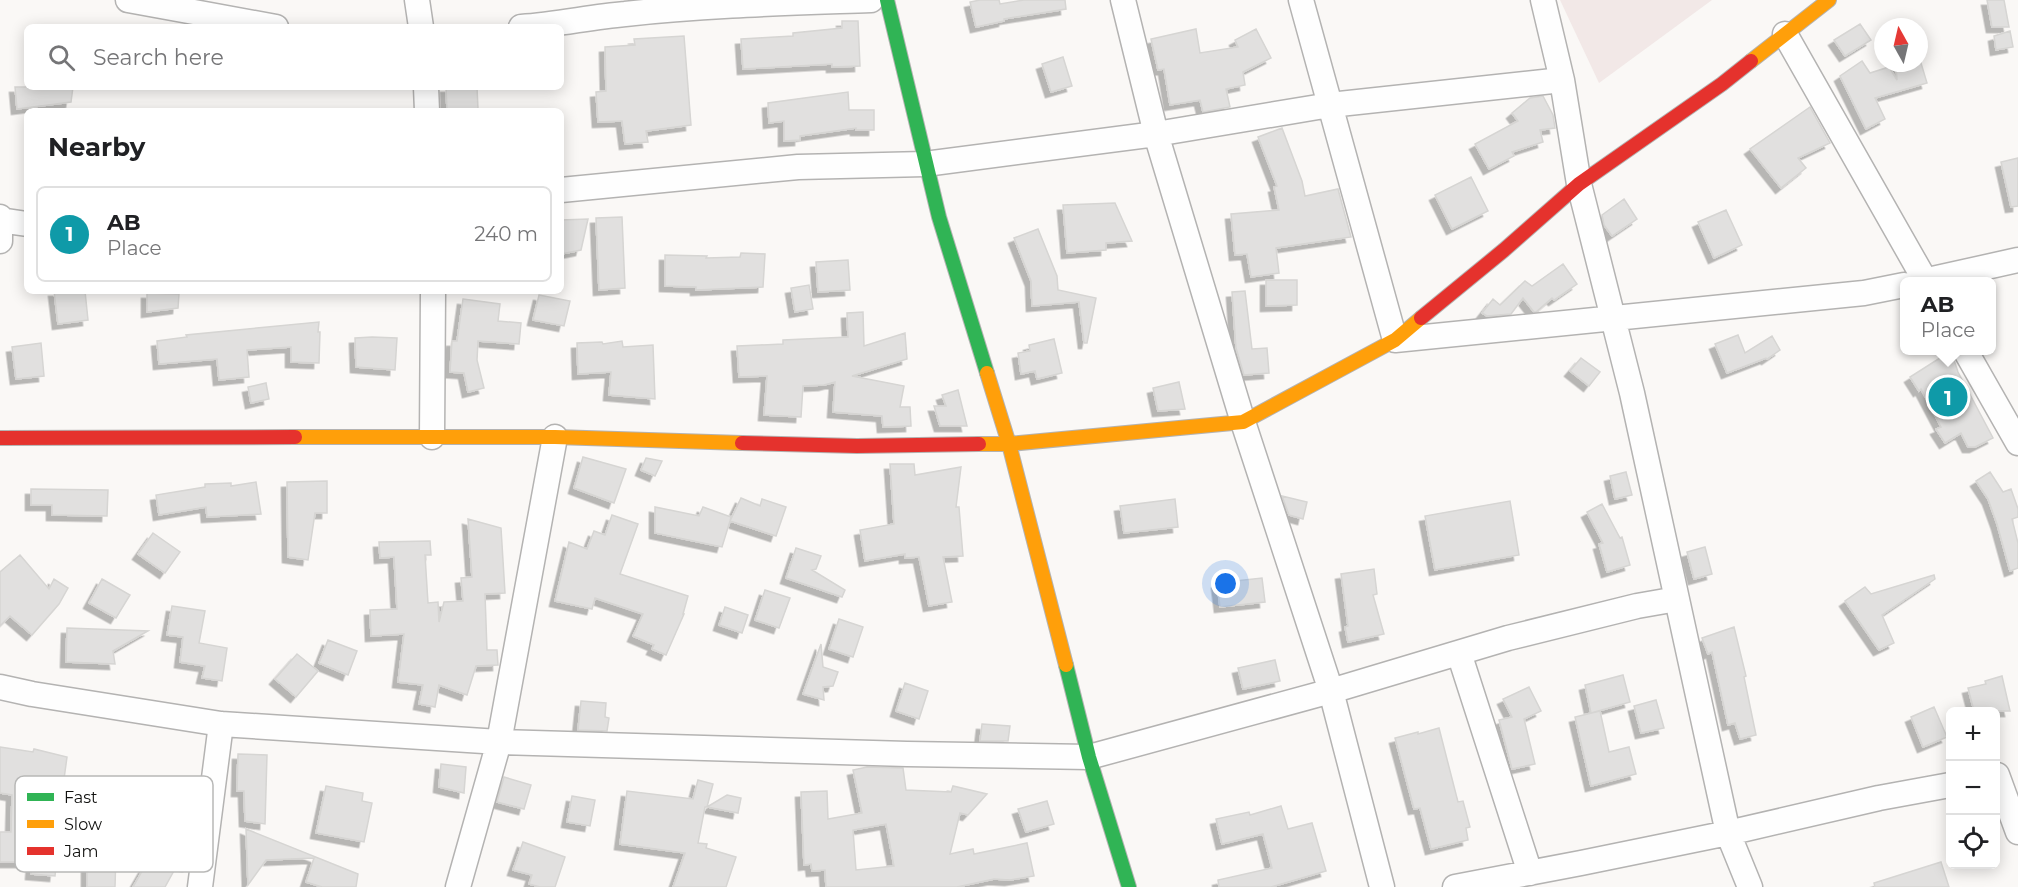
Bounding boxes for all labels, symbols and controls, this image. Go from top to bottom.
north arrow [1874,18,1928,72]
search box [24,24,564,90]
icon: search [45,41,78,74]
text: Search here [93,44,224,71]
text: Nearby [48,131,145,163]
text: AB [107,209,141,236]
text: 1 [66,222,73,246]
text: 240 m [474,222,538,246]
text: Place [107,236,162,260]
popup [1900,277,1996,355]
text: AB [1921,291,1954,318]
text: Place [1921,318,1975,342]
pin: 1 [1928,374,1968,420]
your location [1211,569,1240,598]
map controls [1946,707,2000,869]
button: + [1946,707,2000,761]
button: − [1946,761,2000,815]
legend [15,776,213,872]
text: Fast [64,788,98,807]
text: Slow [64,815,102,834]
button: locate [1946,815,2000,869]
text: Jam [63,842,98,861]

